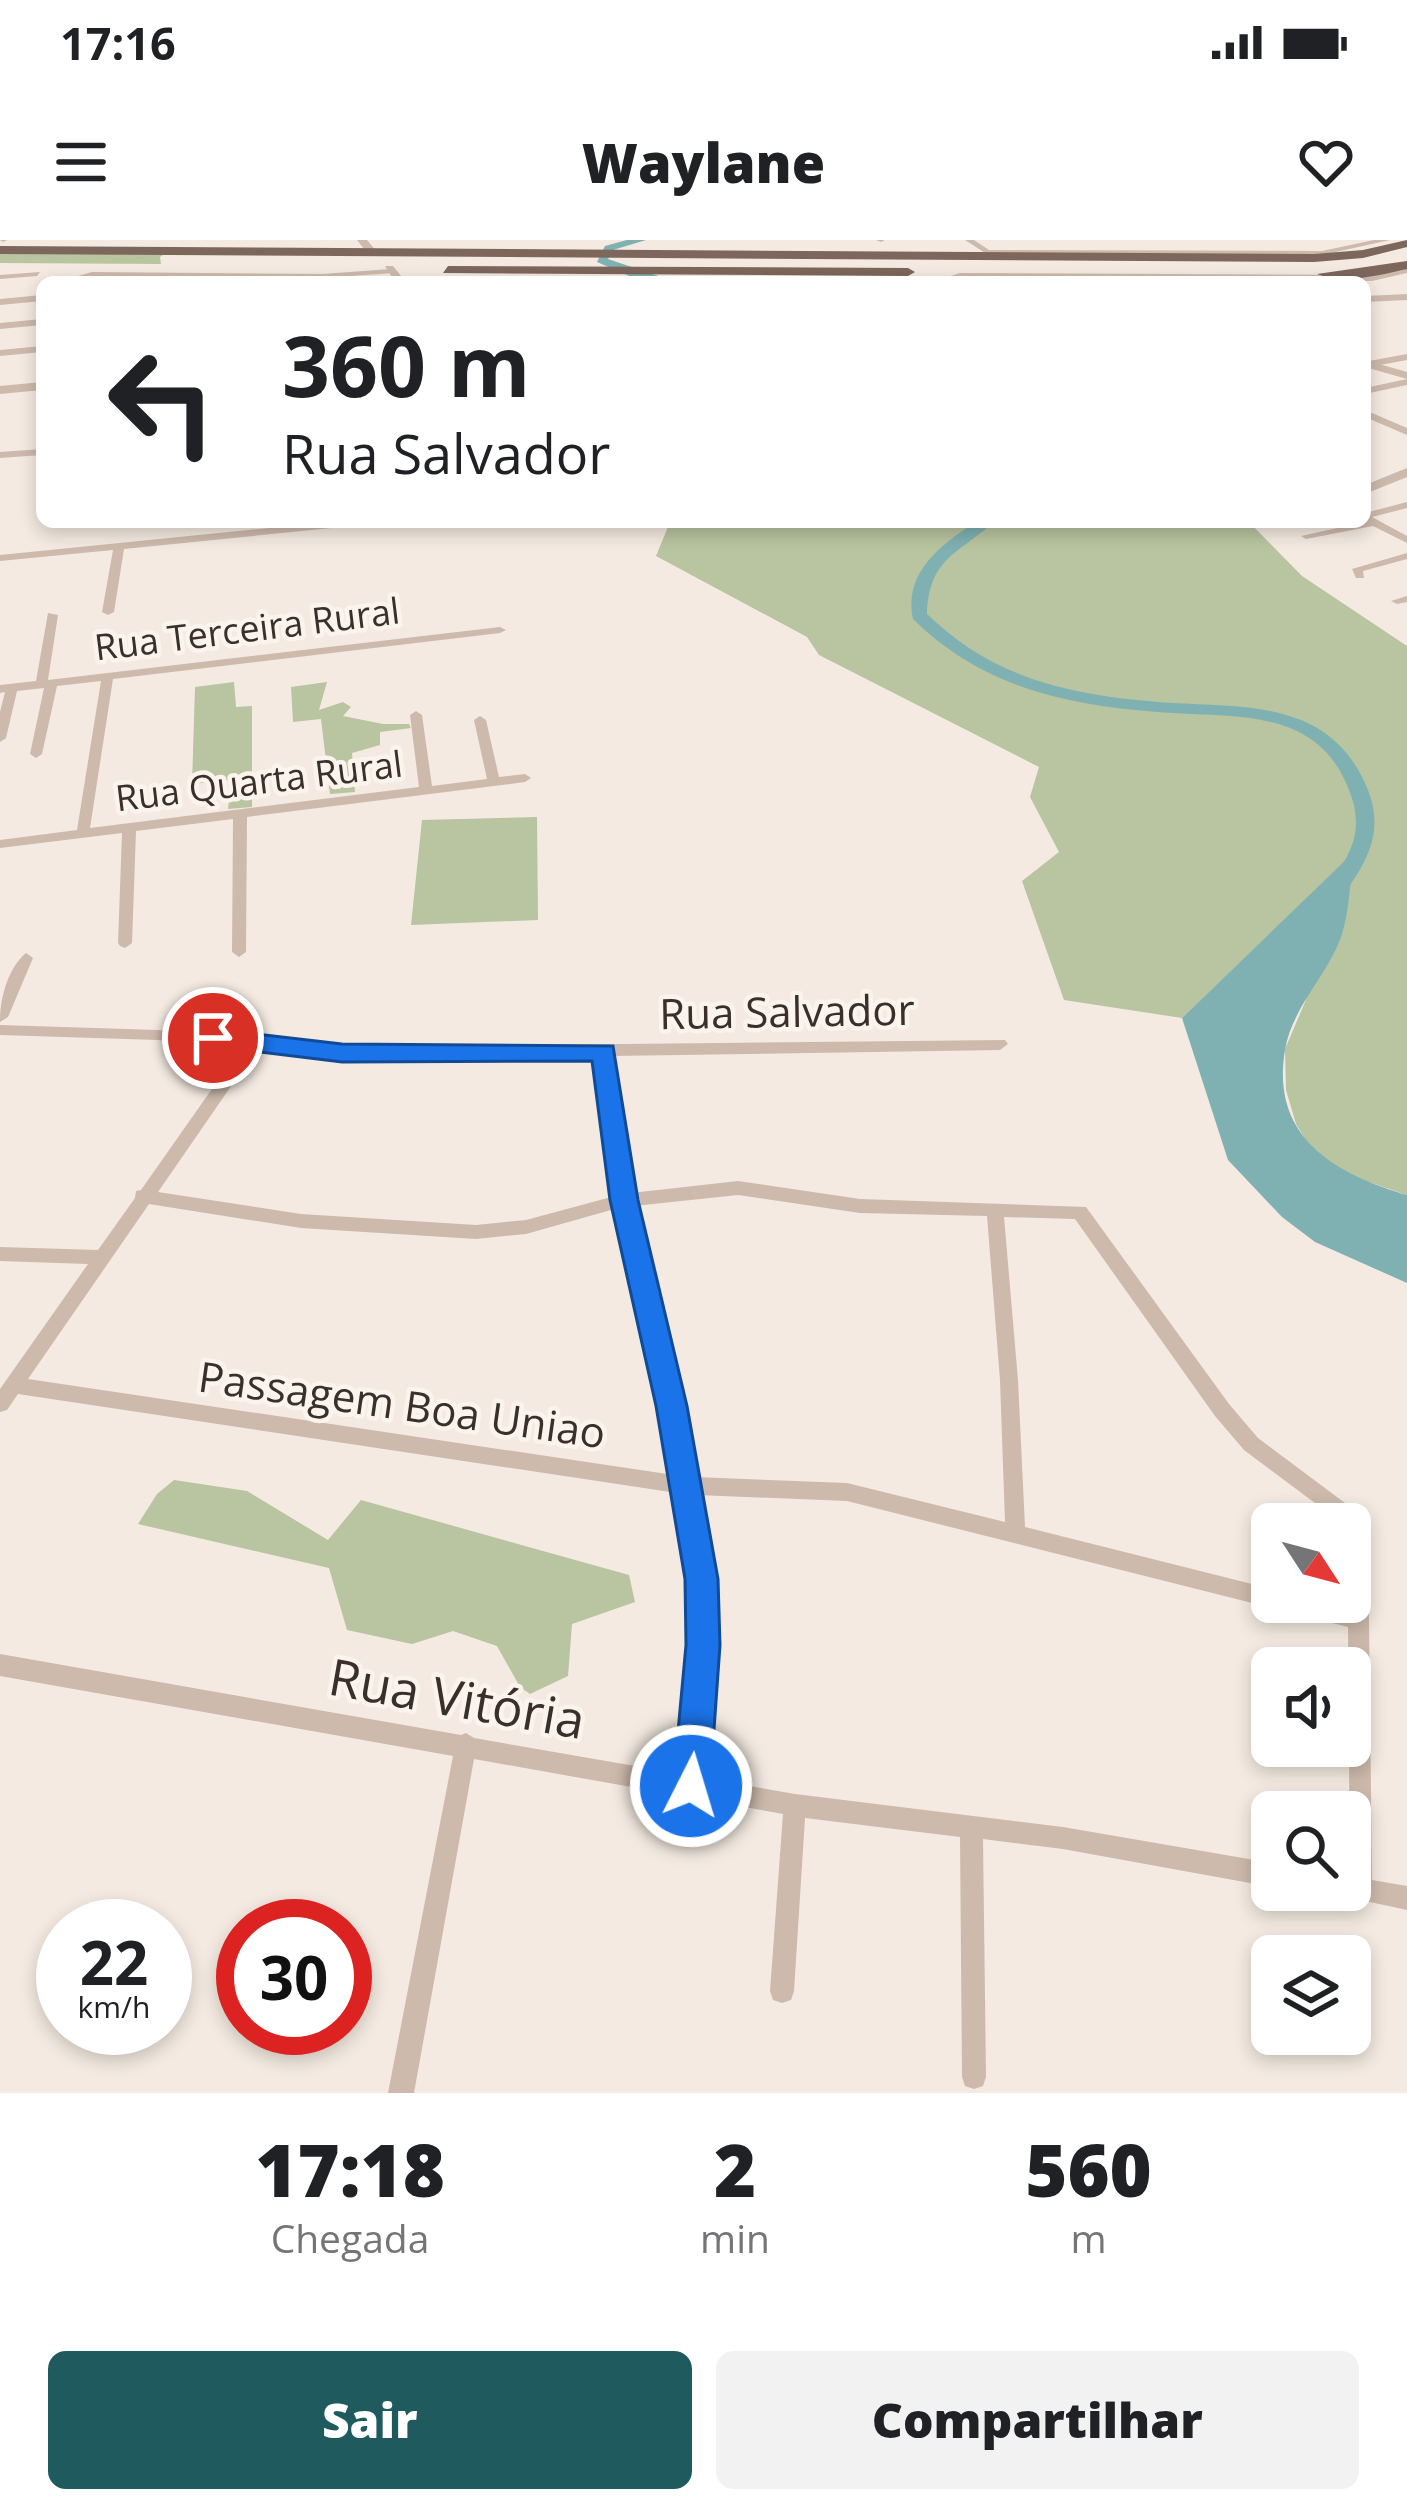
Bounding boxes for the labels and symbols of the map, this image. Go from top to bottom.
street label: Rua Terceira Rural [92,585,402,672]
street label: Rua Quarta Rural [113,739,405,822]
street label: Rua Salvador [659,980,915,1041]
pin [162,987,264,1089]
street label: Passagem Boa Uniao [195,1347,609,1460]
north arrow [1251,1503,1371,1623]
street label: Rua Vitória [324,1640,591,1754]
position arrow [628,1723,754,1849]
speed limit sign: 30 [216,1899,372,2055]

